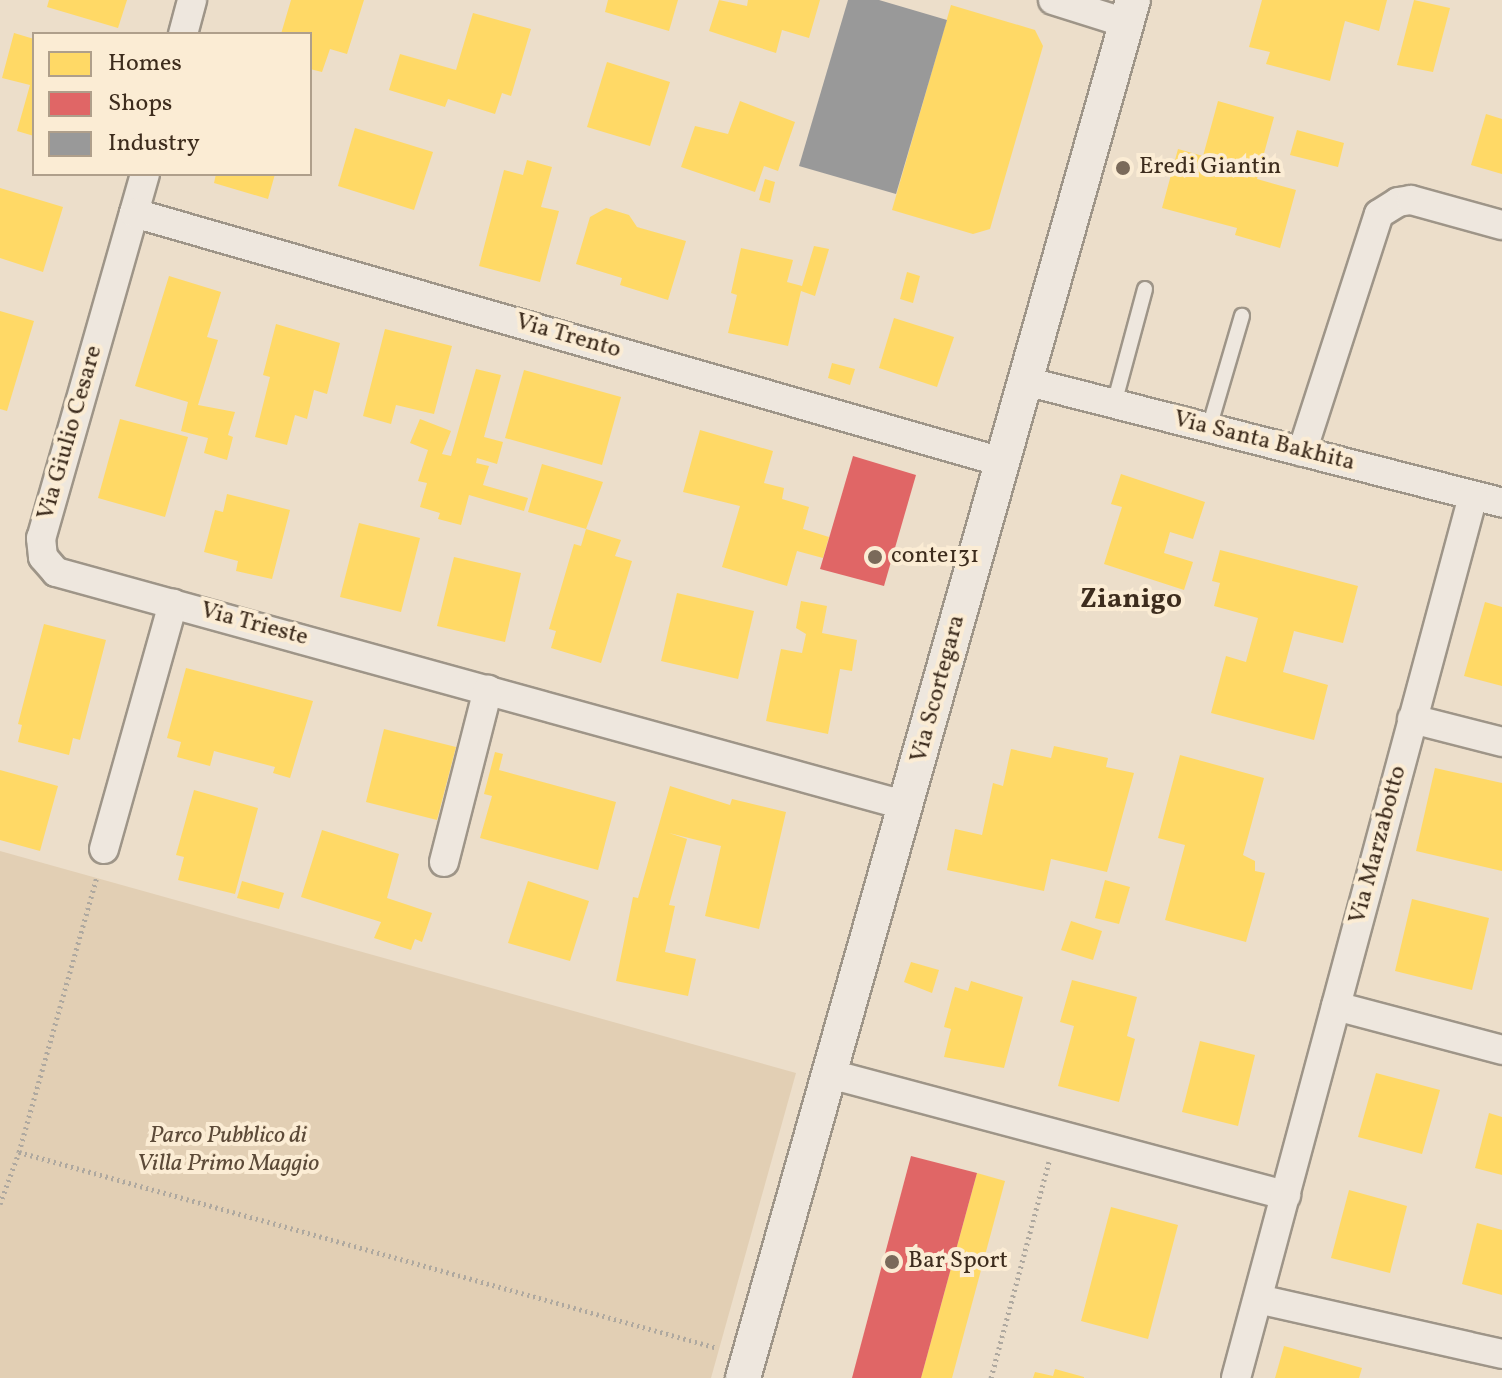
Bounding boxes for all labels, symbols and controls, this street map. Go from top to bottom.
legend [32,32,312,176]
text: Homes [108,47,182,81]
text: Shops [108,87,172,121]
text: Industry [108,127,200,161]
place label: Eredi Giantin [1139,154,1281,182]
marker: Eredi Giantin [1114,159,1132,177]
street label: Via Trento [512,308,624,366]
street label: Via Giulio Cesare [32,342,110,524]
street label: Via Santa Bakhita [1170,406,1358,478]
place label: conte131 [891,543,979,571]
marker: conte131 [866,548,884,566]
district label: Zianigo [1080,583,1182,617]
street label: Via Trieste [197,597,311,653]
street label: Via Scortegara [905,612,973,766]
street label: Via Marzabotto [1344,763,1414,927]
park label: Parco Pubblico di Villa Primo Maggio [137,1123,319,1179]
place label: Bar Sport [908,1248,1008,1276]
marker: Bar Sport [883,1253,901,1271]

